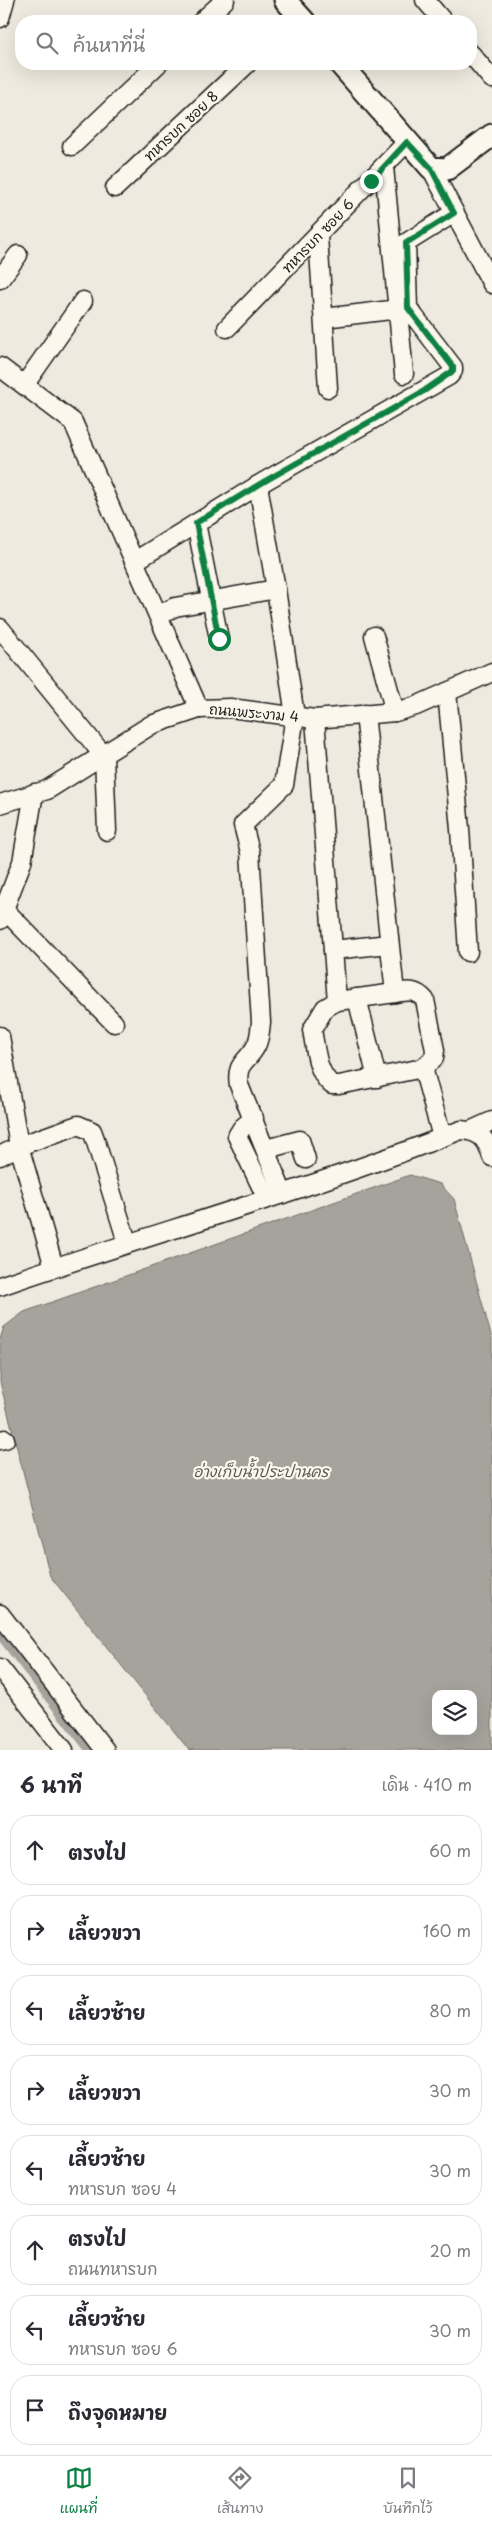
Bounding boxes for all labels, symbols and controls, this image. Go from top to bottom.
search box [15,15,477,70]
icon: search [33,29,61,57]
text: ค้นหาที่นี่ [73,30,145,58]
street label: ทหารบก ซอย 8 [139,86,222,166]
route end [360,170,383,193]
street label: ทหารบก ซอย 6 [277,194,359,277]
route start [208,628,231,651]
street label: ถนนพระงาม 4 [208,698,300,727]
water label: อ่างเก็บน้ำประปานคร [193,1458,331,1482]
map controls [432,1690,477,1735]
button: layers [432,1690,477,1735]
text: 6 นาที [20,1768,82,1800]
text: เดิน · 410 m [382,1772,472,1796]
icon: ahead [21,1836,49,1864]
text: ตรงไป [68,1838,126,1866]
text: 60 m [429,1838,471,1862]
icon: right [21,1916,49,1944]
text: เลี้ยวขวา [68,1918,141,1946]
text: 160 m [423,1918,471,1942]
icon: left [21,1996,49,2024]
text: เลี้ยวซ้าย [68,1998,145,2026]
text: 80 m [429,1998,471,2022]
icon: right [21,2076,49,2104]
text: เลี้ยวขวา [68,2078,141,2106]
text: 30 m [429,2078,471,2102]
text: เลี้ยวซ้าย [68,2144,145,2172]
icon: left [21,2156,49,2184]
text: 30 m [429,2158,471,2182]
text: ทหารบก ซอย 4 [68,2176,177,2200]
text: ตรงไป [68,2224,126,2252]
icon: ahead [21,2236,49,2264]
text: 20 m [430,2238,471,2262]
text: ถนนทหารบก [68,2256,157,2280]
text: เลี้ยวซ้าย [68,2304,145,2332]
icon: left [21,2316,49,2344]
text: 30 m [429,2318,471,2342]
text: ทหารบก ซอย 6 [68,2336,178,2360]
icon: arrive [21,2396,49,2424]
text: ถึงจุดหมาย [68,2398,167,2426]
tab: แผนที่ [60,2464,98,2518]
tab: เส้นทาง [217,2464,263,2518]
tab: บันทึกไว้ [383,2464,432,2518]

